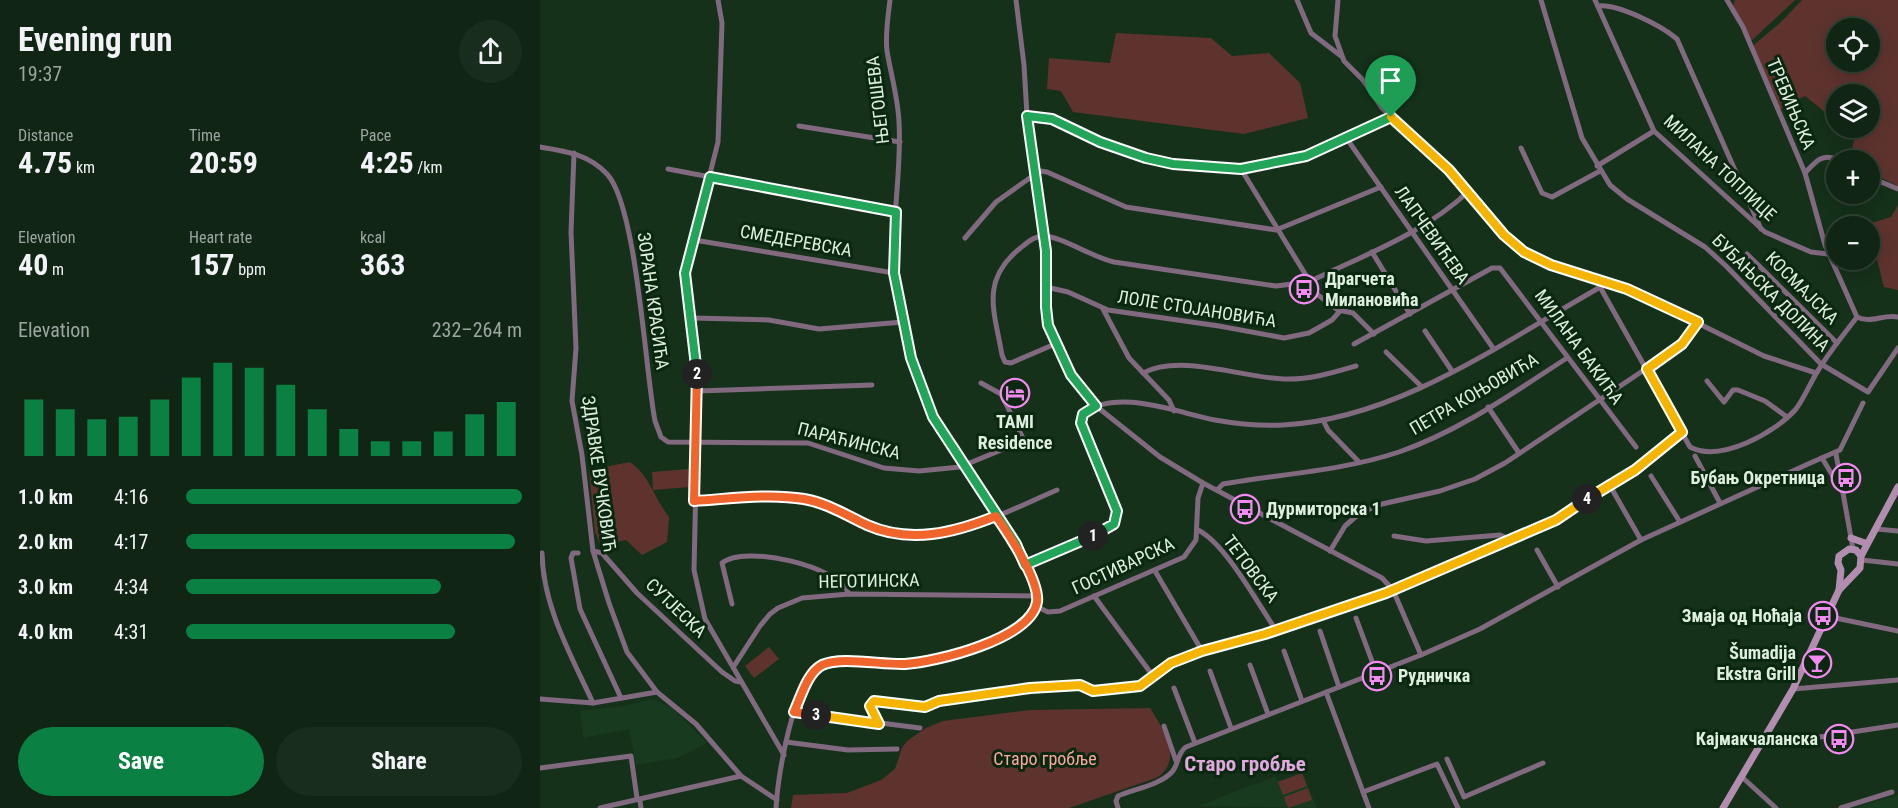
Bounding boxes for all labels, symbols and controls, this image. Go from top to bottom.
map controls [1826,18,1880,270]
button: locate [1826,18,1880,72]
text: Evening run [18,20,173,59]
button: share [459,20,522,83]
street label: ЊЕГОШЕВА [862,54,893,145]
pin [1365,55,1416,117]
street label: ТРЕБИЊСКА [1763,55,1820,153]
text: 19:37 [18,62,62,86]
icon: arrive [1374,64,1407,97]
button: layers [1826,84,1880,138]
street label: МИЛАНА ТОПЛИЦЕ [1660,110,1781,225]
text: Distance [18,126,73,145]
text: Time [189,126,221,145]
text: Pace [360,126,391,145]
text: 4.75 [18,145,72,180]
text: 20:59 [189,145,258,180]
text: 4:25 [360,145,414,180]
button: + [1826,150,1880,204]
text: km [72,158,95,177]
text: /km [414,158,443,177]
street label: ЛАПЧЕВИЋЕВА [1391,182,1474,288]
button: − [1826,216,1880,270]
street label: СМЕДЕРЕВСКА [739,220,854,261]
text: Elevation [18,228,76,247]
text: Heart rate [189,228,252,247]
text: kcal [360,228,386,247]
street label: БУБАЊСКА ДОЛИНА [1708,230,1835,356]
street label: ЗОРАНА КРАСИЋА [633,231,674,372]
text: 40 [18,247,48,282]
text: 157 [189,247,234,282]
text: 363 [360,247,405,282]
street label: КОСМАЈСКА [1762,247,1844,329]
text: m [48,260,64,279]
text: bpm [234,260,266,279]
place label: Драгчета Милановића [1325,268,1418,310]
bus stop icon: Драгчета Милановића [1288,273,1320,305]
street label: МИЛАНА БАКИЋА [1531,285,1628,409]
street label: ЛОЛЕ СТОЈАНОВИЋА [1116,286,1279,332]
text: Elevation [18,318,90,342]
text: 232–264 m [432,318,522,342]
street label: ПЕТРА КОЊОВИЋА [1406,348,1542,439]
pin: 2 [682,359,712,389]
text: 2 [693,364,701,383]
hotel icon: TAMI Residence [999,377,1031,409]
street label: ЗДРАВКЕ ВУЧКОВИЋ [578,394,621,554]
place label: TAMI Residence [978,411,1053,453]
street label: ПАРАЋИНСКА [796,418,903,464]
bus stop icon: Бубањ Окретница [1830,462,1862,494]
place label: Бубањ Окретница [1690,467,1825,488]
pin: 4 [1572,484,1602,514]
text: 1.0 km [18,485,73,509]
text: 4:16 [114,485,148,509]
text: 4 [1583,489,1591,508]
bus stop icon: Дурмиторска 1 [1229,493,1261,525]
place label: Дурмиторска 1 [1266,498,1381,519]
pin: 1 [1078,521,1108,551]
text: 1 [1089,526,1097,545]
text: 2.0 km [18,530,73,554]
text: 4:17 [114,530,148,554]
street label: ТЕТОВСКА [1219,531,1284,607]
street label: ГОСТИВАРСКА [1068,532,1178,598]
street label: НЕГОТИНСКА [818,569,920,592]
street label: СУТЈЕСКА [642,574,711,642]
text: 3.0 km [18,575,73,599]
text: 4:34 [114,575,148,599]
bus stop icon: Змаја од Ноћаја [1807,600,1839,632]
place label: Змаја од Ноћаја [1682,605,1802,626]
text: 4.0 km [18,620,73,644]
text: 4:31 [114,620,148,644]
place label: Šumadija Ekstra Grill [1716,642,1796,684]
bar icon: Šumadija Ekstra Grill [1801,647,1833,679]
bus stop icon: Рудничка [1361,660,1393,692]
place label: Рудничка [1398,665,1470,686]
pin: 3 [801,700,831,730]
text: 3 [812,705,820,724]
bus stop icon: Кајмакчаланска [1823,723,1855,755]
button: Save [18,727,264,796]
button: Share [276,727,522,796]
place label: Кајмакчаланска [1696,728,1818,749]
park label: Старо гробље [993,748,1097,769]
district label: Старо гробље [1184,752,1306,776]

